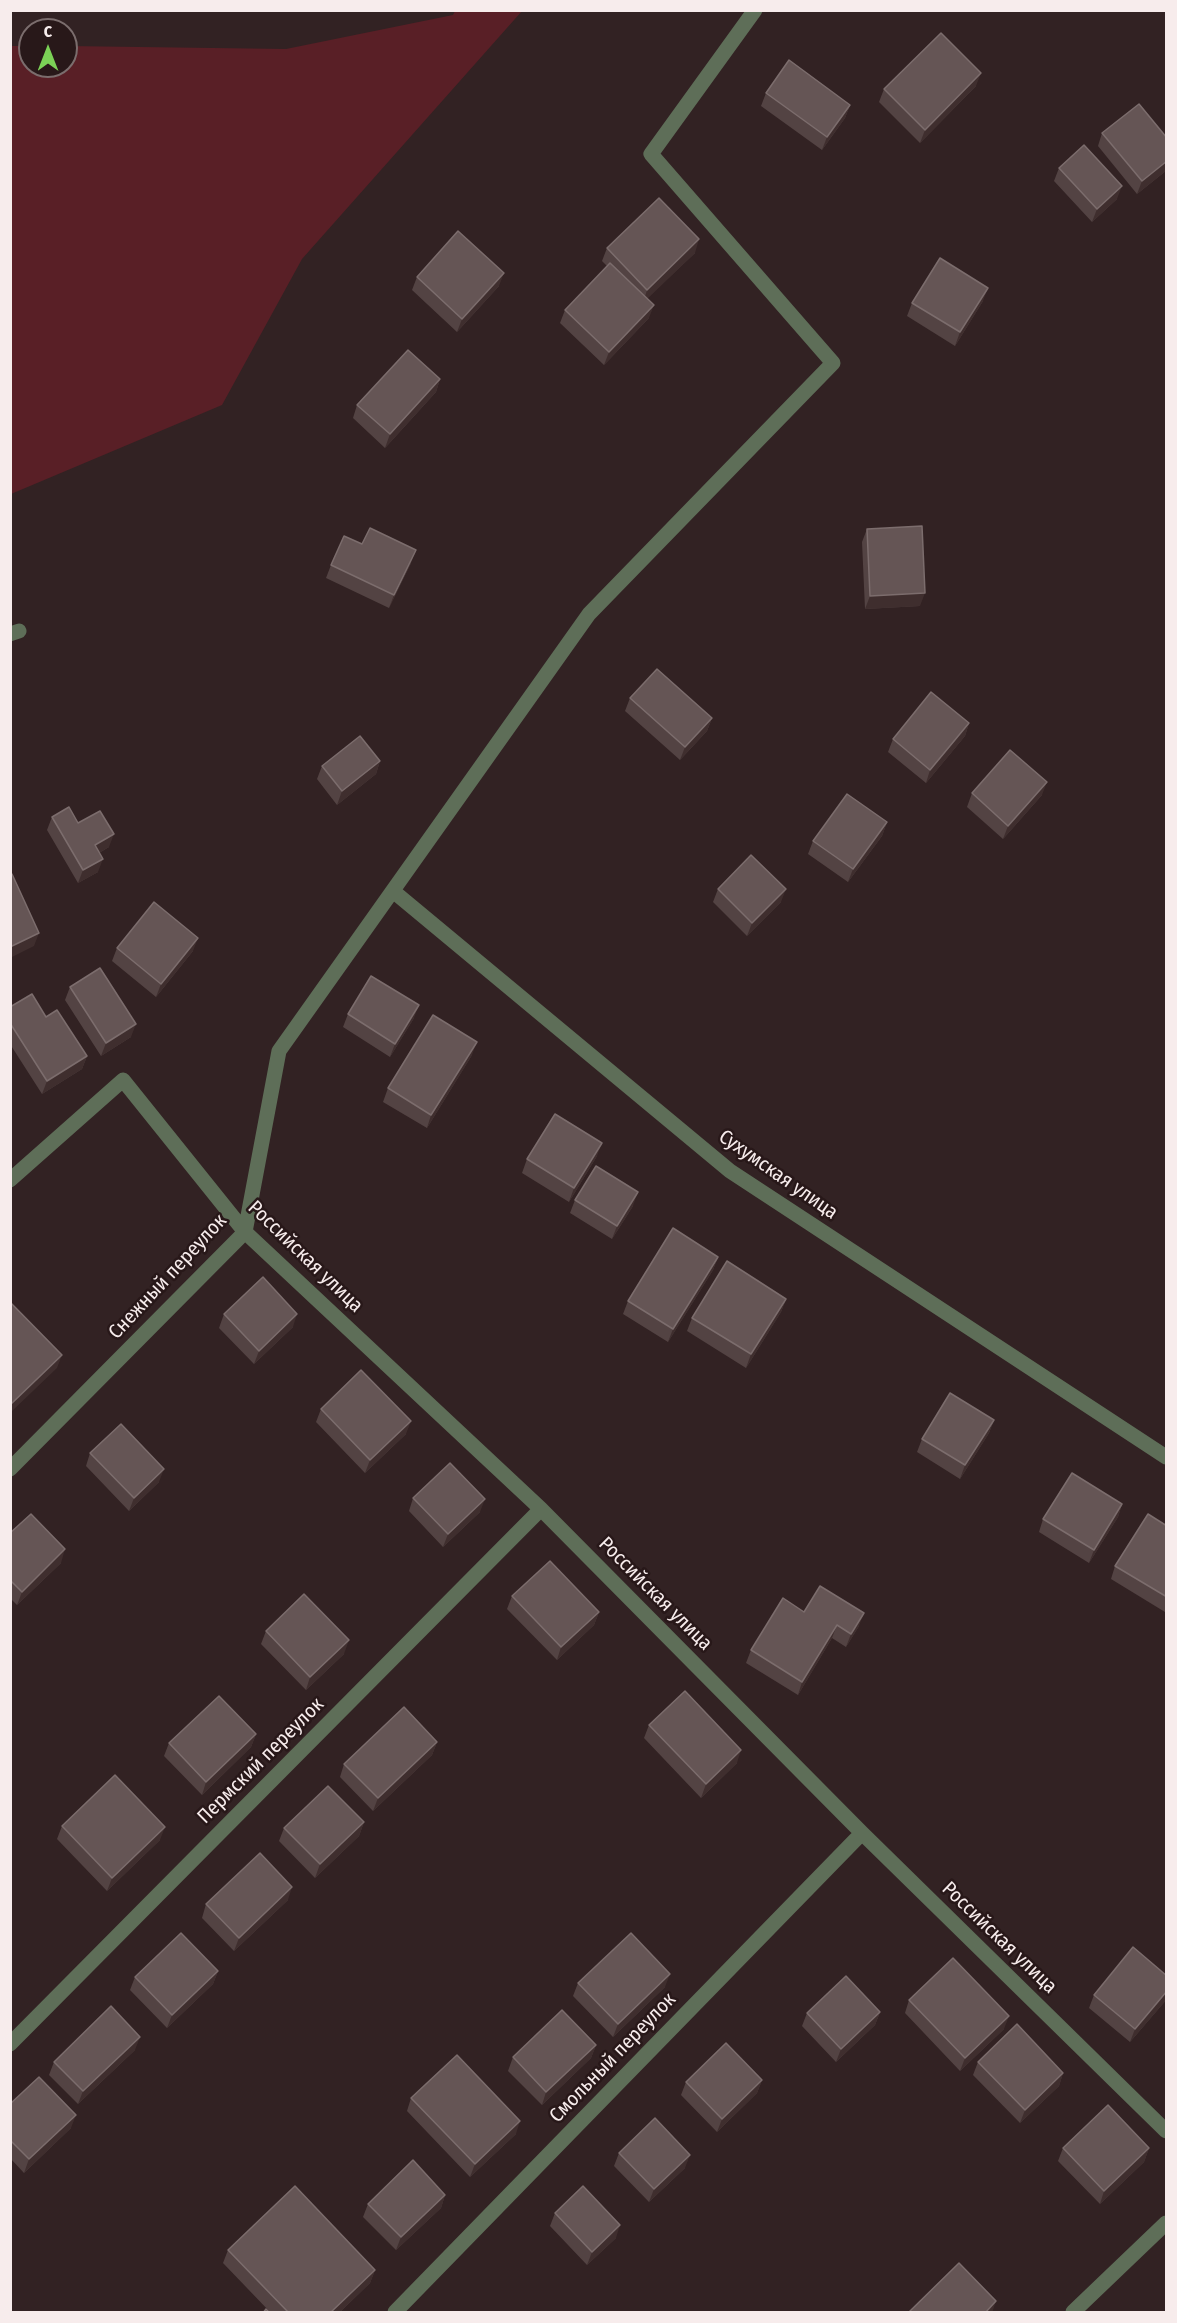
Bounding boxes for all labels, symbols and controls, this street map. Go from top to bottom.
north arrow [18,18,78,78]
text: С [44,22,52,41]
street label: Сухумская улица [714,1125,842,1225]
street label: Российская улица [242,1196,368,1318]
street label: Снежный переулок [104,1209,232,1345]
street label: Российская улица [593,1532,717,1656]
street label: Пермский переулок [193,1693,329,1829]
street label: Российская улица [936,1877,1062,1999]
street label: Смольный переулок [545,1988,681,2128]

